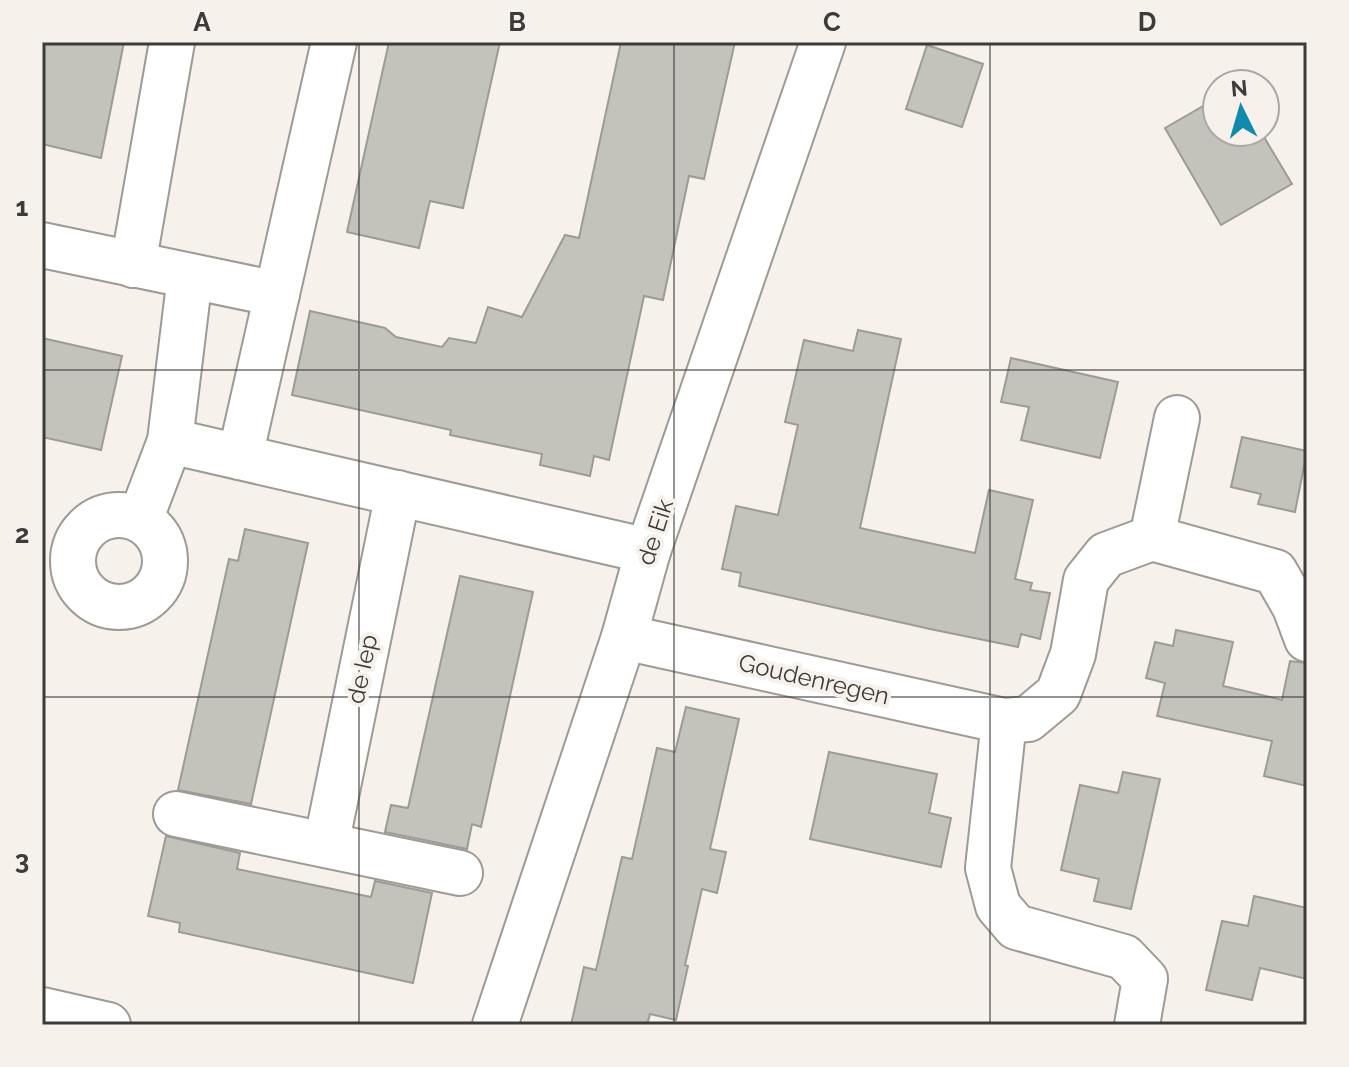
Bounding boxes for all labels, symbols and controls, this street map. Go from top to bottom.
text: A [193,7,211,37]
text: B [508,7,526,37]
text: C [823,7,841,37]
text: D [1138,7,1156,37]
north arrow [1201,68,1281,148]
text: N [1230,74,1249,102]
text: 1 [16,192,29,222]
street label: de Eik [631,495,679,569]
text: 2 [15,519,29,549]
street label: de Iep [341,632,383,706]
street label: Goudenregen [736,648,892,710]
text: 3 [15,845,29,875]

